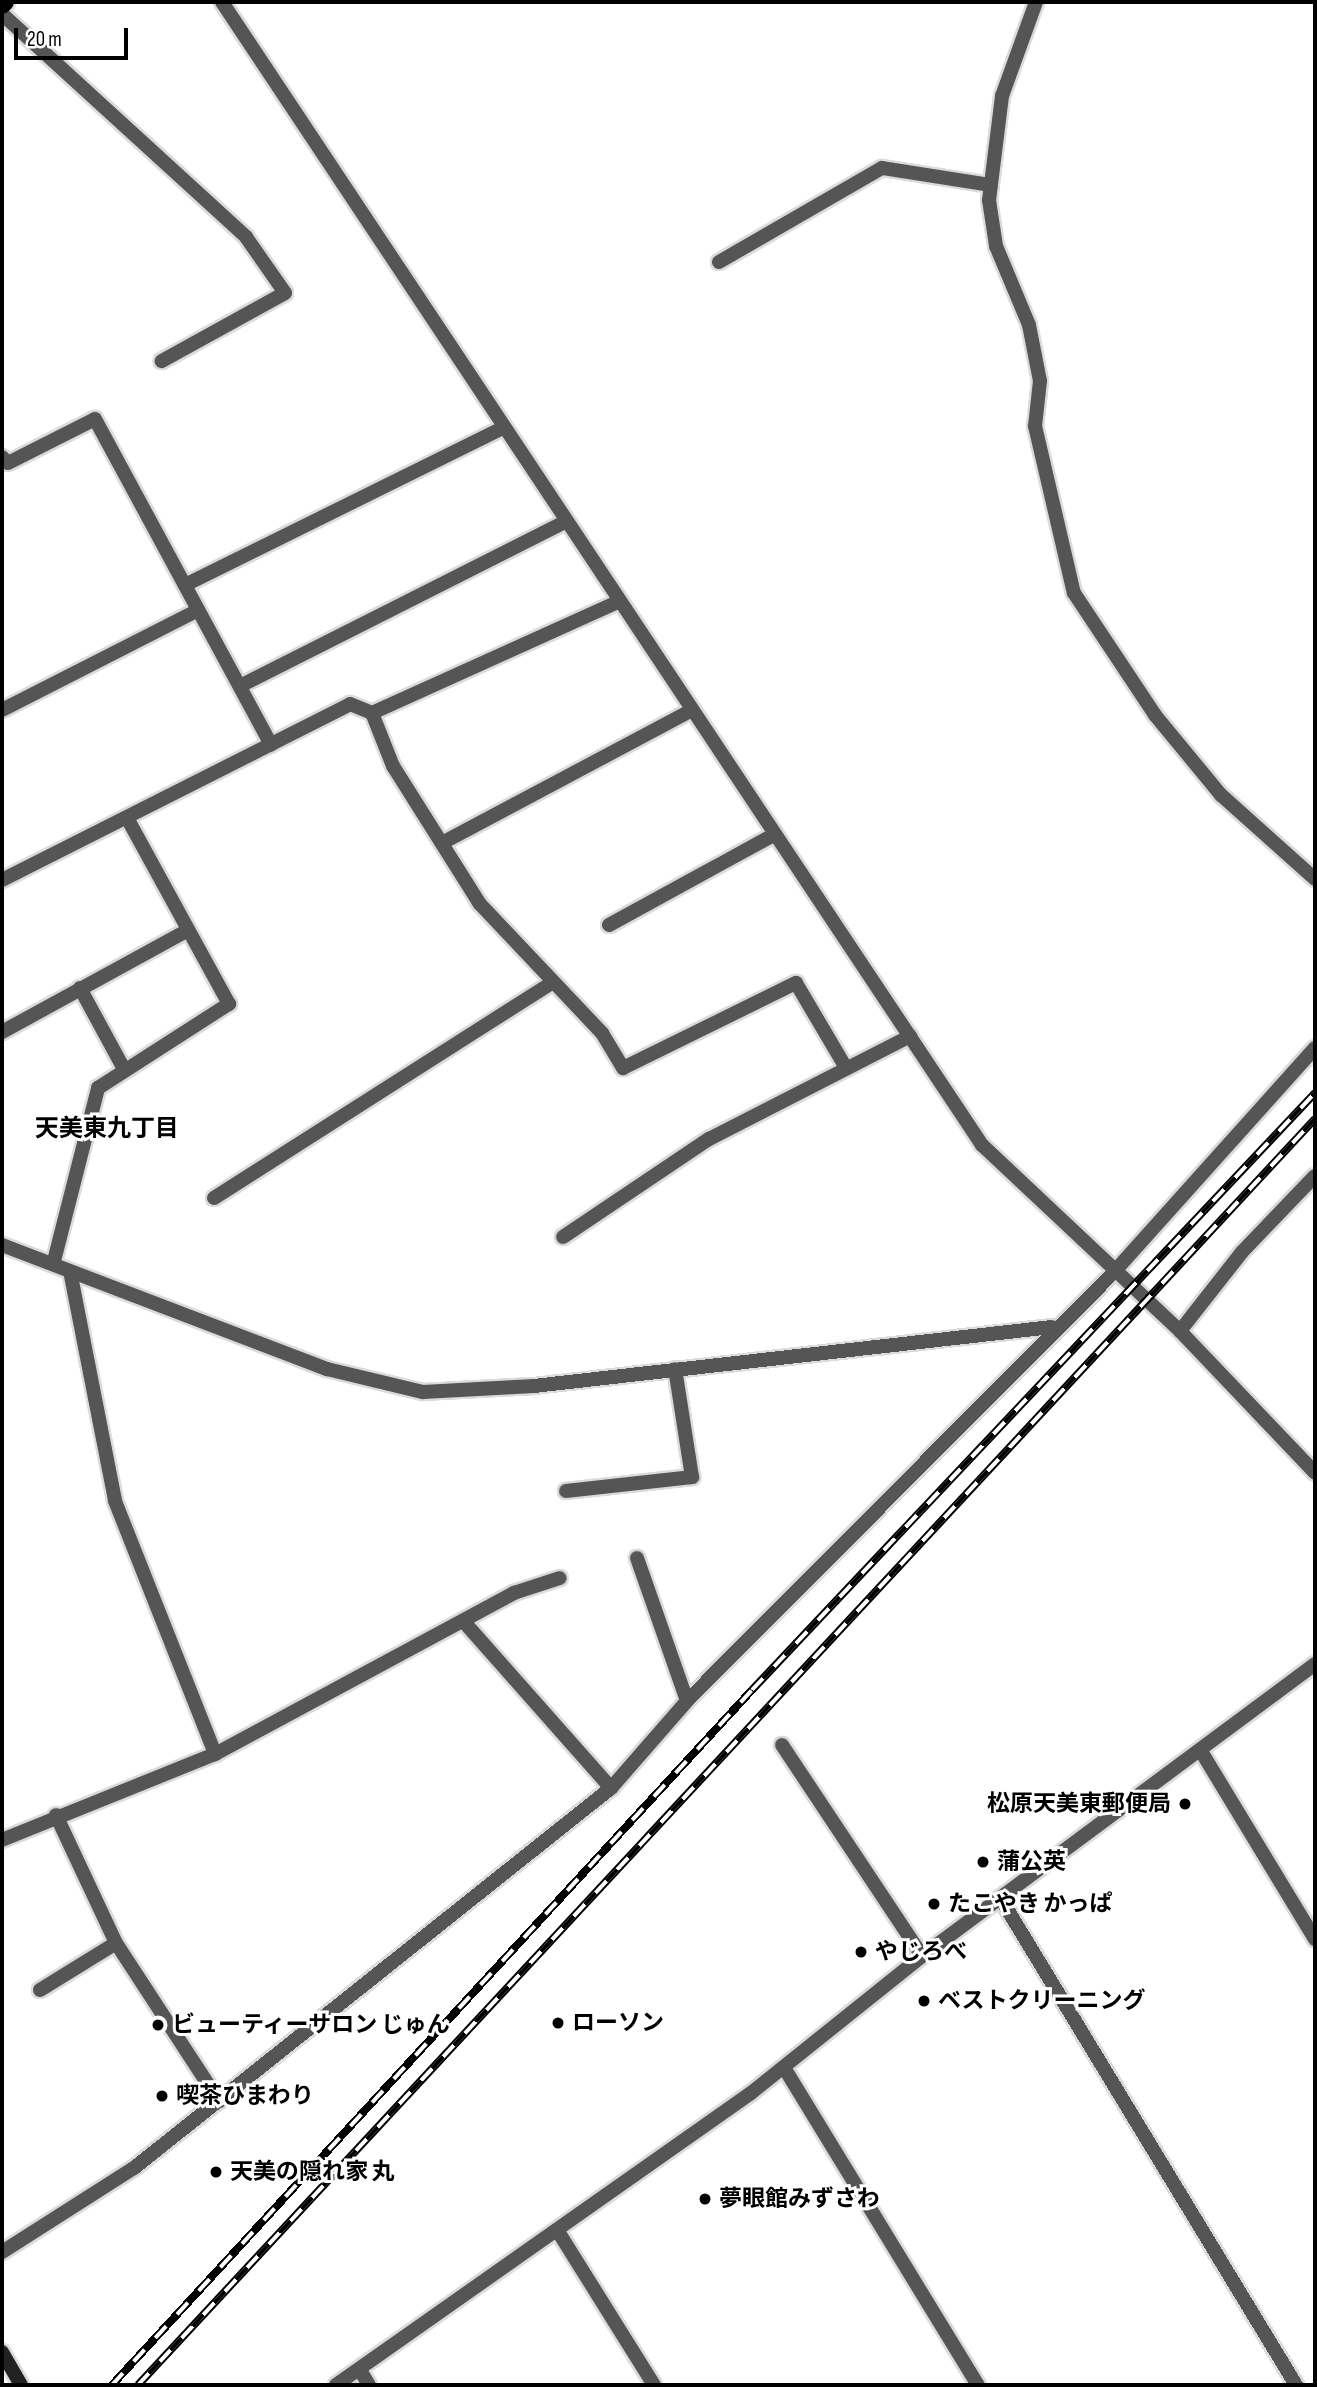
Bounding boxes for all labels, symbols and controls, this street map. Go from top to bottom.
scale bar [18,14,131,58]
text: 20 m [27,27,62,52]
district label: 天美東九丁目 [35,1115,179,1143]
place label: 松原天美東郵便局 [987,1790,1171,1818]
marker: 松原天美東郵便局 [1177,1796,1193,1812]
place label: 蒲公英 [997,1848,1066,1876]
marker: 蒲公英 [975,1854,991,1870]
place label: たこやき かっぱ [948,1890,1113,1918]
marker: たこやき かっぱ [926,1896,942,1912]
place label: やじろべ [875,1938,967,1966]
marker: やじろべ [853,1944,869,1960]
place label: ベストクリーニング [938,1987,1145,2015]
marker: ベストクリーニング [916,1993,932,2009]
place label: ローソン [572,2009,664,2037]
place label: ビューティーサロン じゅん [172,2011,452,2039]
marker: ローソン [550,2015,566,2031]
marker: ビューティーサロン じゅん [150,2017,166,2033]
place label: 喫茶ひまわり [176,2082,314,2110]
marker: 喫茶ひまわり [154,2088,170,2104]
place label: 天美の隠れ家 丸 [230,2158,395,2186]
marker: 天美の隠れ家 丸 [208,2164,224,2180]
place label: 夢眼館みずさわ [719,2185,880,2213]
marker: 夢眼館みずさわ [697,2191,713,2207]

